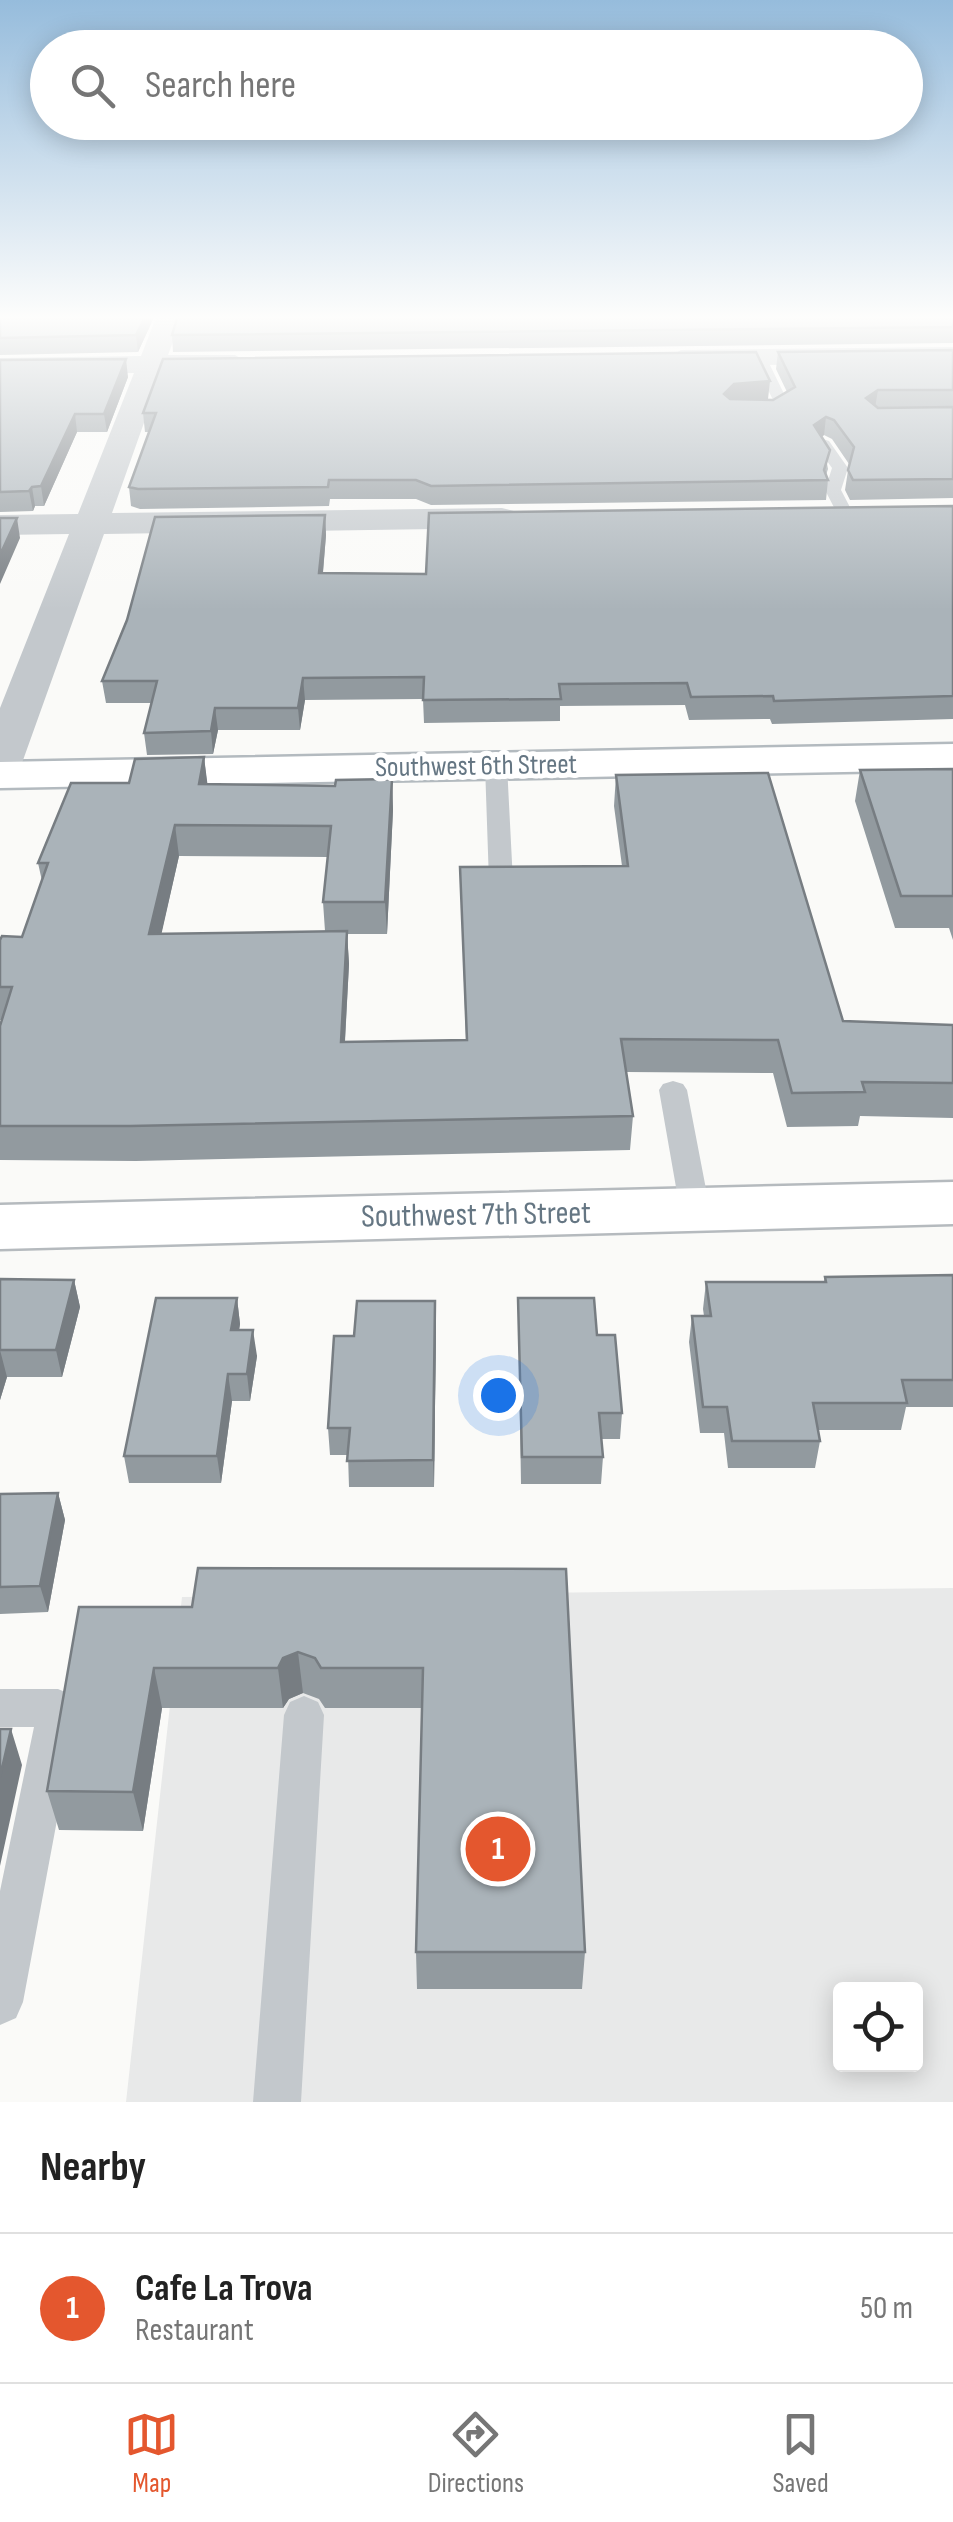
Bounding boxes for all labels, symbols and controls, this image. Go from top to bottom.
search box [30,30,923,140]
icon: search [65,58,120,113]
text: Search here [145,63,296,108]
street label: Southwest 6th Street [375,748,577,784]
street label: Southwest 7th Street [361,1193,591,1237]
your location [473,1370,524,1421]
pin: 1 [466,1812,530,1886]
map controls [833,1982,923,2072]
button: locate [833,1982,923,2072]
text: Nearby [40,2142,146,2193]
text: Cafe La Trova [135,2266,313,2311]
text: 1 [66,2289,79,2328]
text: 50 m [860,2289,913,2328]
text: Restaurant [135,2311,254,2350]
tab: Map [124,2407,179,2500]
tab: Directions [428,2407,524,2500]
tab: Saved [773,2407,829,2500]

